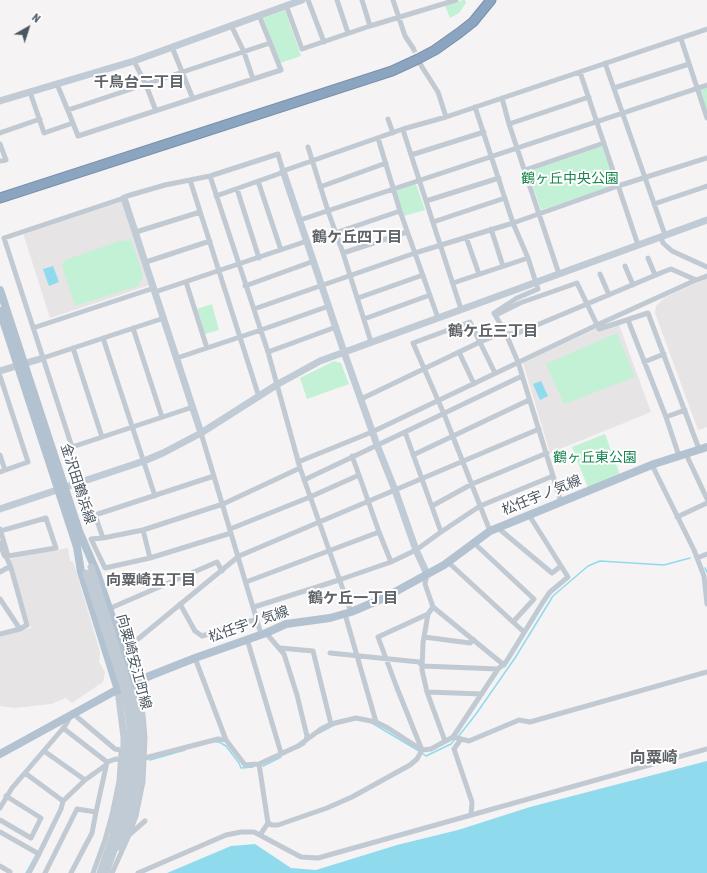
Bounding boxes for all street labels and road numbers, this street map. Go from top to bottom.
street label: 金沢田鶴浜線 [56,441,98,527]
street label: 松任宇ノ気線 [500,472,584,520]
street label: 松任宇ノ気線 [207,603,291,647]
street label: 向粟崎安江町線 [112,612,154,712]

